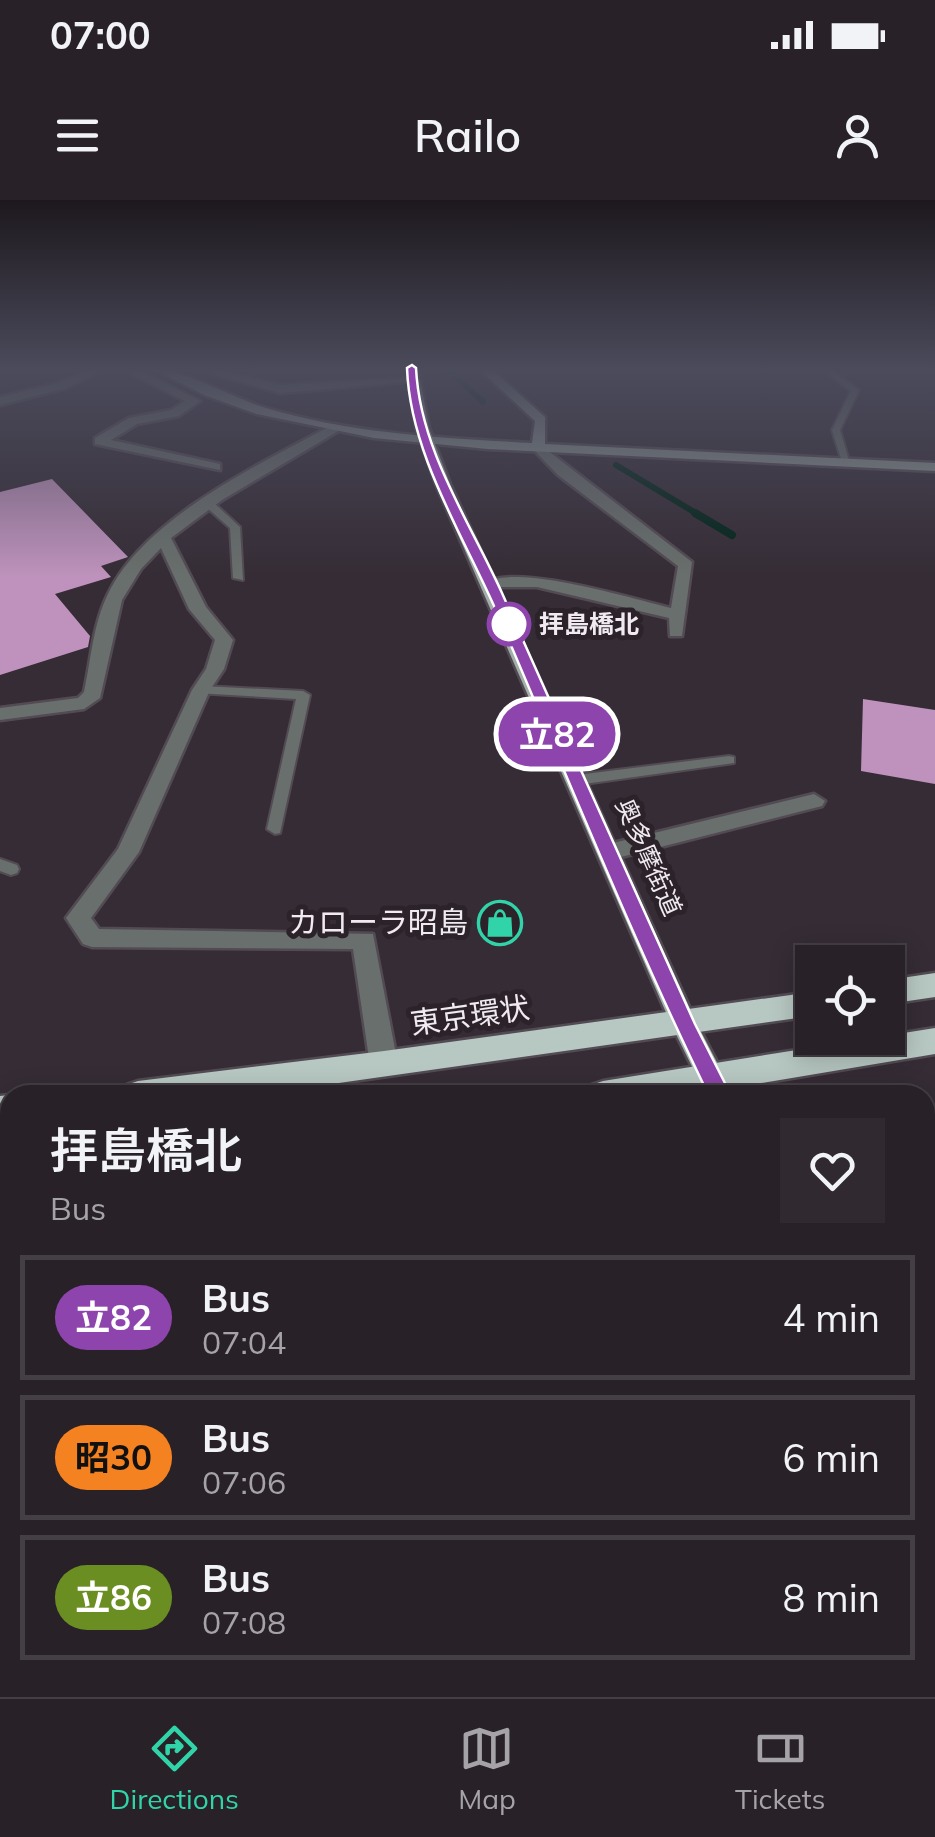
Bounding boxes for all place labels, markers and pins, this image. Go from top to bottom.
marker: 拝島橋北 [488,603,530,645]
place label: 拝島橋北 [539,608,639,639]
shop icon: カローラ昭島 [477,900,523,946]
place label: カローラ昭島 [288,903,468,941]

